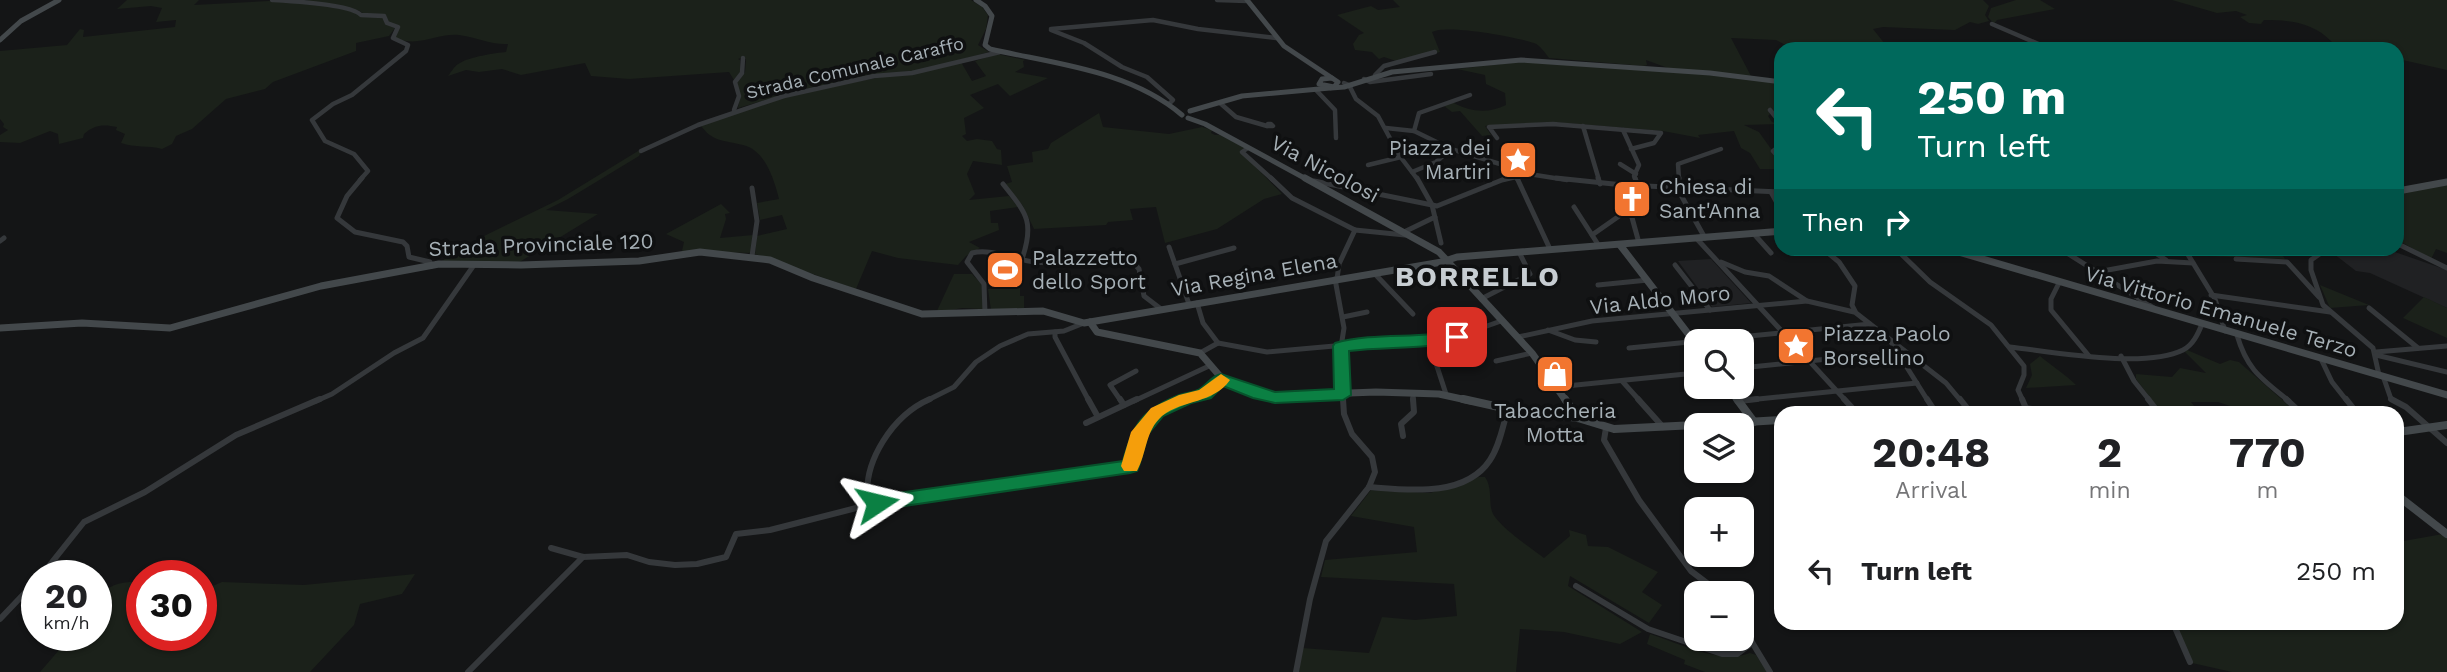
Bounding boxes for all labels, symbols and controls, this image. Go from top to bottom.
street label: Strada Comunale Caraffo [744,32,966,103]
text: 250 m [1917,68,2066,126]
icon: left [1802,70,1893,161]
text: Turn left [1917,127,2050,165]
street label: Via Nicolosi [1267,130,1384,207]
place label: Piazza dei Martiri [1389,135,1491,184]
place icon: Piazza dei Martiri [1497,139,1539,181]
place label: Chiesa di Sant'Anna [1659,174,1760,223]
church icon: Chiesa di Sant'Anna [1611,178,1653,220]
icon: right [1878,203,1916,241]
text: Then [1802,207,1864,237]
street label: Strada Provinciale 120 [428,228,654,261]
place label: Palazzetto dello Sport [1032,245,1146,294]
street label: Via Regina Elena [1169,248,1339,301]
sports icon: Palazzetto dello Sport [984,249,1026,291]
district label: BORRELLO [1395,260,1561,293]
street label: Via Vittorio Emanuele Terzo [2082,261,2360,362]
street label: Via Aldo Moro [1588,280,1732,319]
pin [1427,307,1487,367]
icon: arrive [1438,318,1476,356]
place label: Piazza Paolo Borsellino [1823,321,1951,370]
place icon: Piazza Paolo Borsellino [1775,325,1817,367]
map controls [1684,329,1754,651]
button: search [1684,329,1754,399]
shop icon: Tabaccheria Motta [1534,353,1576,395]
place label: Tabaccheria Motta [1494,398,1616,447]
button: layers [1684,413,1754,483]
text: 20:48 [1872,428,1990,477]
text: 2 [2097,428,2122,477]
text: 770 [2229,428,2306,477]
position arrow [840,466,914,540]
text: Arrival [1895,477,1967,504]
text: min [2088,477,2131,504]
text: m [2256,477,2278,504]
button: + [1684,497,1754,567]
icon: left [1802,552,1840,590]
text: Turn left [1861,556,1972,586]
text: 250 m [2296,556,2376,586]
speed limit sign: 30 [126,560,217,651]
text: 20 [45,575,88,617]
button: − [1684,581,1754,651]
text: km/h [43,612,90,633]

